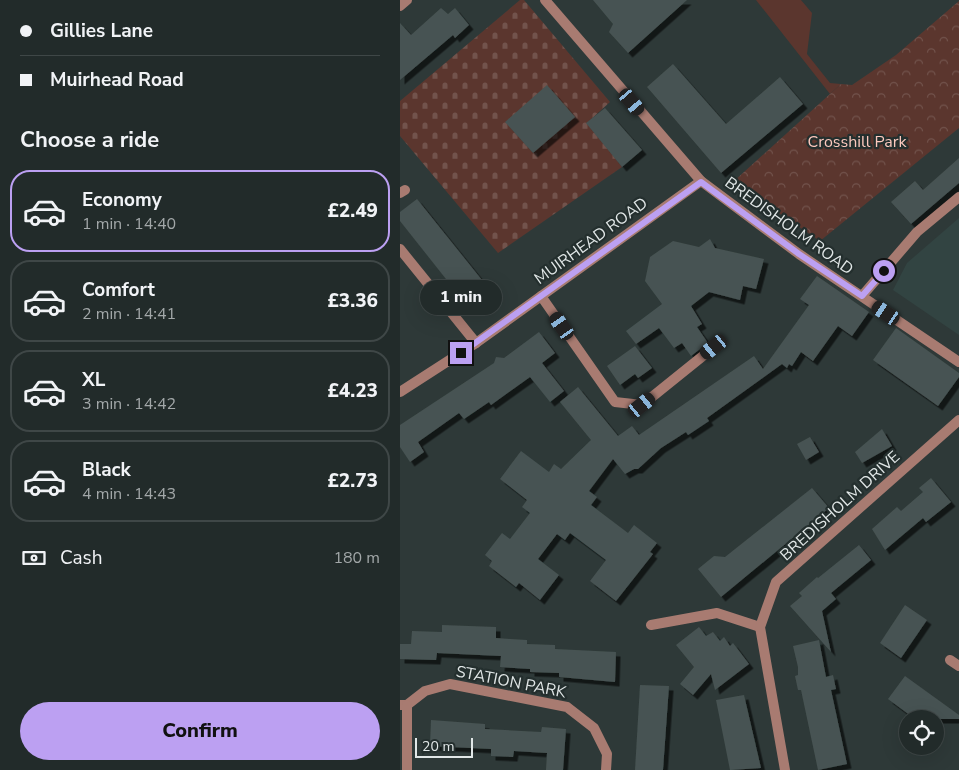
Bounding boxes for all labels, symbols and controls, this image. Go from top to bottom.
text: Gillies Lane [50,18,153,44]
text: Muirhead Road [50,67,184,93]
car [616,86,647,118]
text: Choose a ride [20,125,159,155]
park label: Crosshill Park [807,131,908,153]
street label: BREDISHOLM ROAD [720,172,858,280]
text: Economy [82,187,162,213]
icon: car [22,189,67,234]
street label: MUIRHEAD ROAD [530,192,652,290]
text: £2.49 [327,198,378,224]
text: 1 min · 14:40 [82,213,176,235]
route start [873,260,895,282]
text: Comfort [82,277,155,303]
icon: car [22,279,67,324]
callout: 1 min [420,280,502,316]
text: 1 min [440,286,482,308]
text: £3.36 [327,288,378,314]
car [869,298,902,328]
text: 2 min · 14:41 [82,303,176,325]
car [547,309,576,343]
car [697,332,730,362]
route end [450,342,472,364]
text: XL [82,367,105,393]
icon: car [22,369,67,414]
text: £4.23 [327,378,378,404]
car [625,390,658,420]
text: 3 min · 14:42 [82,393,176,415]
street label: BREDISHOLM DRIVE [775,446,905,566]
text: Black [82,457,131,483]
icon: car [22,459,67,504]
text: £2.73 [327,468,378,494]
text: 4 min · 14:43 [82,483,176,505]
icon: cash [20,544,48,572]
text: Cash [60,545,102,571]
text: 180 m [333,547,380,569]
street label: STATION PARK [454,661,569,704]
button: Confirm [20,702,380,760]
map controls [899,710,944,755]
button: locate [899,710,944,755]
scale bar [415,735,472,758]
text: 20 m [422,737,454,756]

